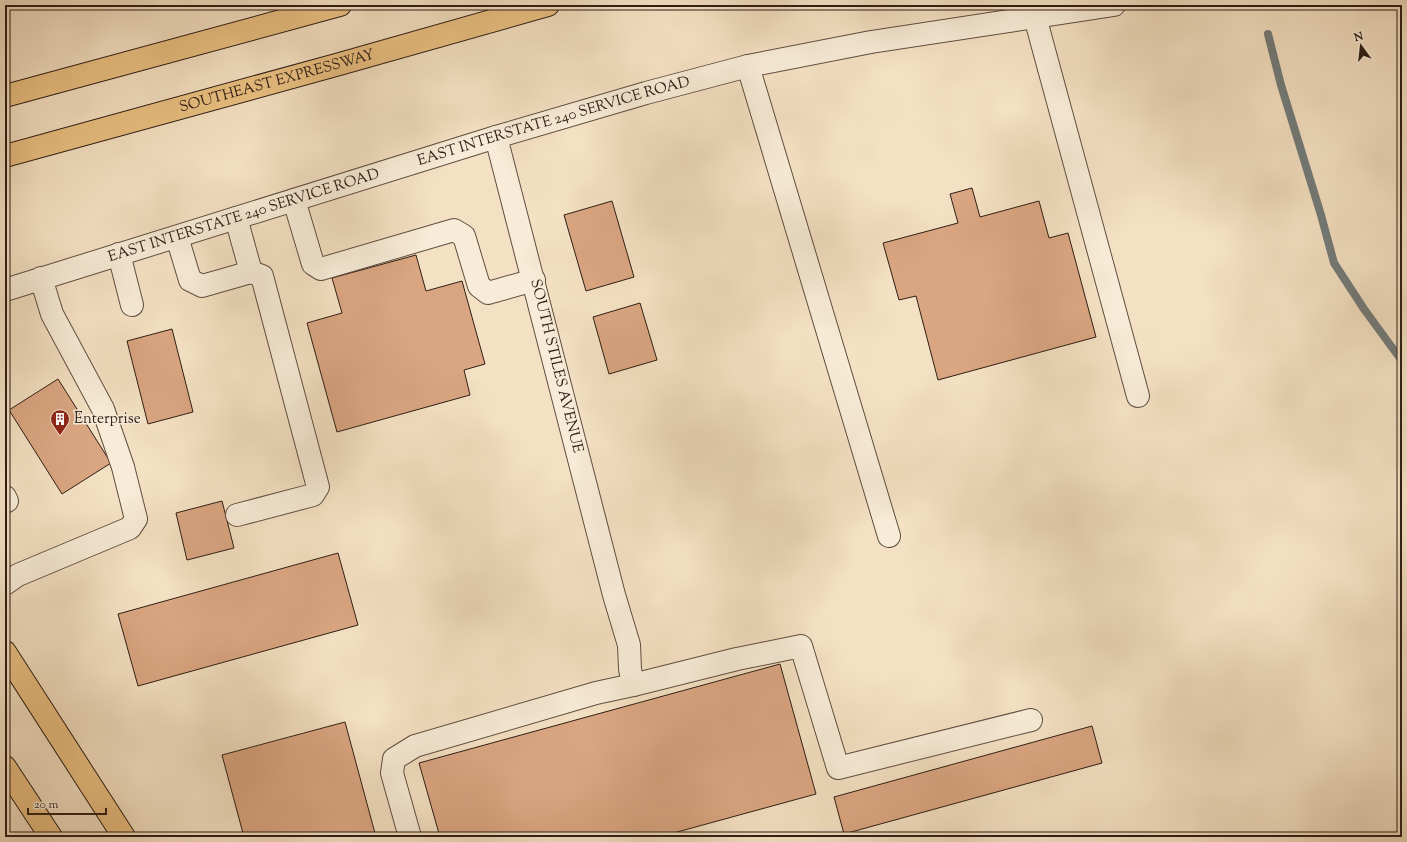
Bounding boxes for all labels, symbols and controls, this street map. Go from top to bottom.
north arrow [1341,26,1381,66]
text: N [1351,28,1365,46]
street label: SOUTHEAST EXPRESSWAY [177,44,377,118]
street label: EAST INTERSTATE 240 SERVICE ROAD [415,71,692,171]
street label: EAST INTERSTATE 240 SERVICE ROAD [105,163,382,268]
street label: SOUTH STILES AVENUE [524,277,588,455]
building icon: Enterprise [49,408,71,436]
place label: Enterprise [74,409,141,430]
scale bar [28,790,106,816]
text: 20 m [34,796,59,814]

